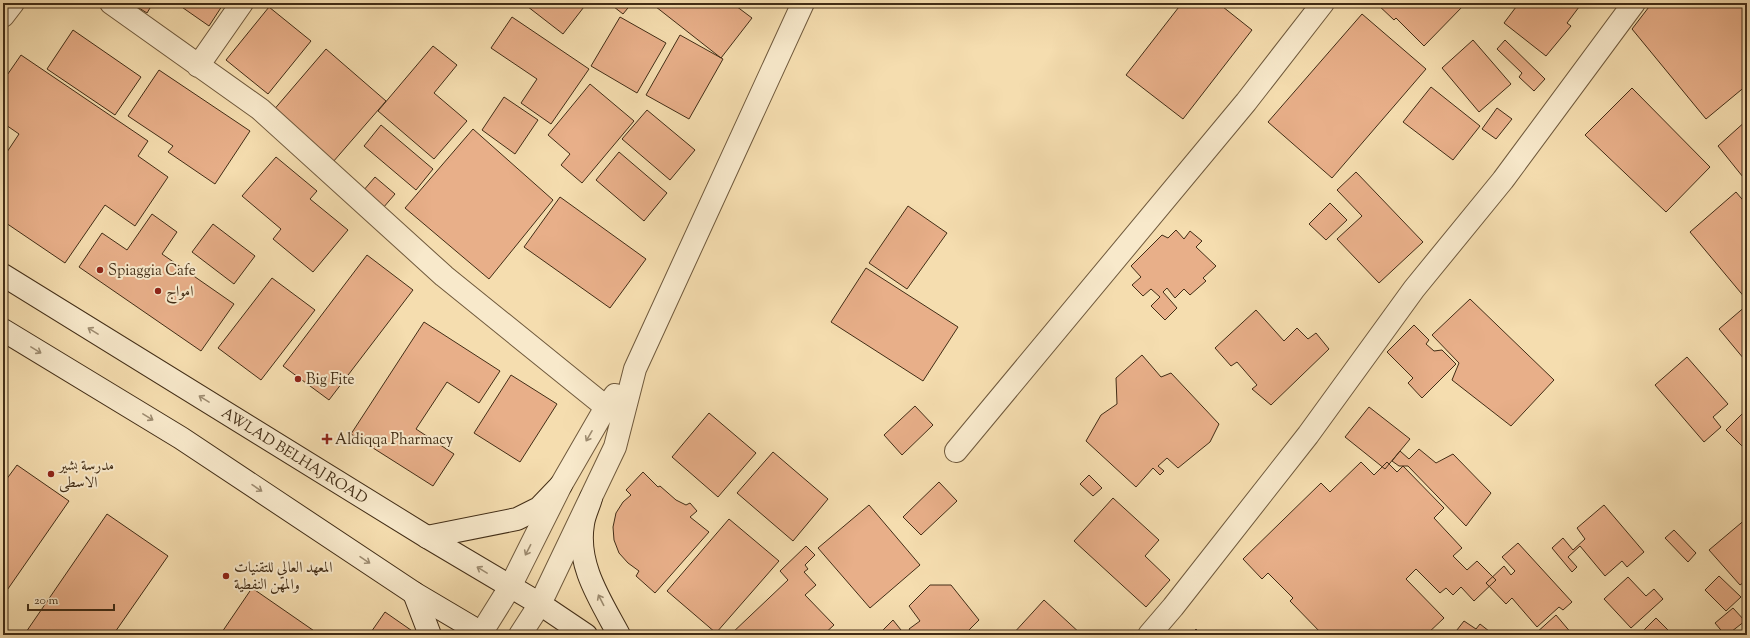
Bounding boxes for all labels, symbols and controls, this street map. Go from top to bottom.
place label: Spiaggia Cafe [108,261,196,282]
marker: Spiaggia Cafe [95,265,105,275]
place label: امواج [166,282,193,304]
marker: امواج [153,286,163,296]
one-way arrow [88,327,99,335]
one-way arrow [30,346,41,354]
place label: Big Fite [306,370,355,391]
marker: Big Fite [293,374,303,384]
one-way arrow [199,395,210,403]
street label: AWLAD BELHAJ ROAD [217,403,371,510]
one-way arrow [142,413,153,422]
place label: Aldiqqa Pharmacy [335,430,454,451]
one-way arrow [585,430,593,442]
marker: Aldiqqa Pharmacy [322,434,332,444]
place label: مدرسة بشير الاسطى [57,456,114,494]
marker: مدرسة بشير الاسطى [46,469,56,479]
one-way arrow [251,484,262,492]
one-way arrow [524,544,531,556]
one-way arrow [359,556,370,564]
place label: المعهد العالي للتقنيات والمهن النفطية [234,558,333,596]
one-way arrow [476,565,488,573]
marker: المعهد العالي للتقنيات والمهن النفطية [221,571,231,581]
scale bar [28,586,114,612]
text: 20 m [34,592,59,610]
one-way arrow [597,595,604,607]

